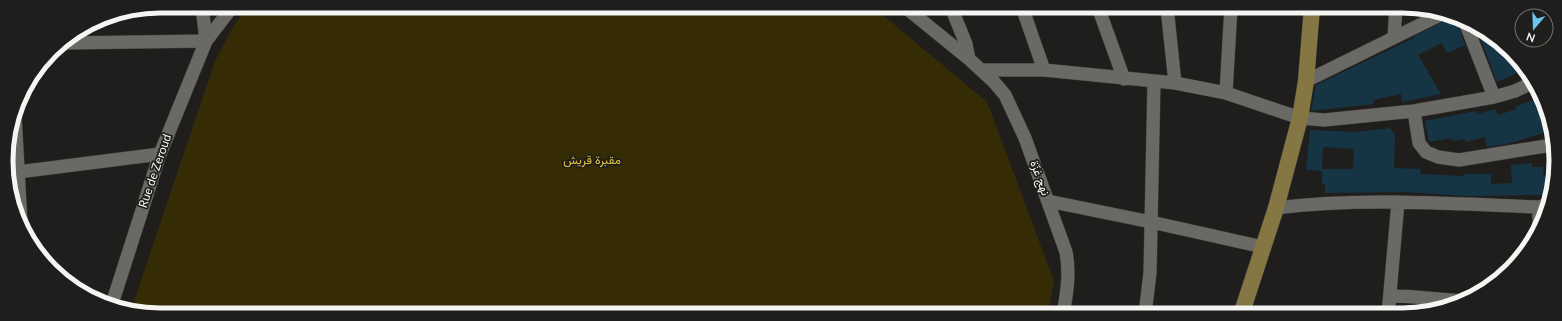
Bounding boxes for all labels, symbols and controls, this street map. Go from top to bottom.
north arrow [1514,8,1554,48]
text: N [1524,30,1537,45]
street label: Rue de Zeroud [135,132,174,210]
park label: مقبرة قريش [563,152,621,168]
street label: نهج غزّة [1025,158,1054,198]

